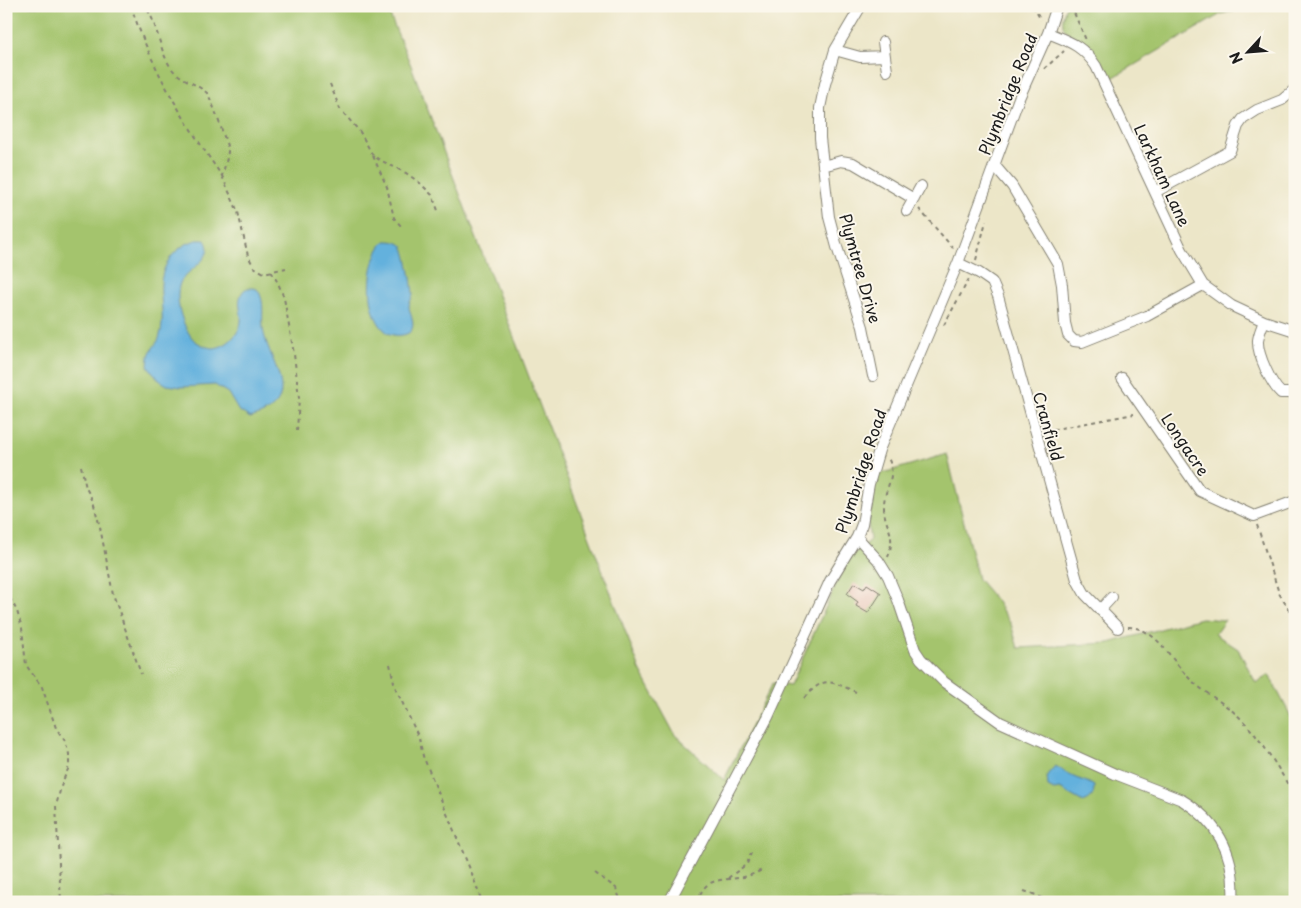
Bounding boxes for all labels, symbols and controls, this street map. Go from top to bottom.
north arrow [1224,28,1274,78]
street label: Plymbridge Road [972,29,1042,159]
text: N [1224,48,1248,68]
street label: Larkham Lane [1129,120,1197,230]
street label: Plymtree Drive [834,210,888,326]
street label: Cranfield [1028,389,1070,463]
street label: Plymbridge Road [829,406,891,536]
street label: Longacre [1156,408,1216,480]

